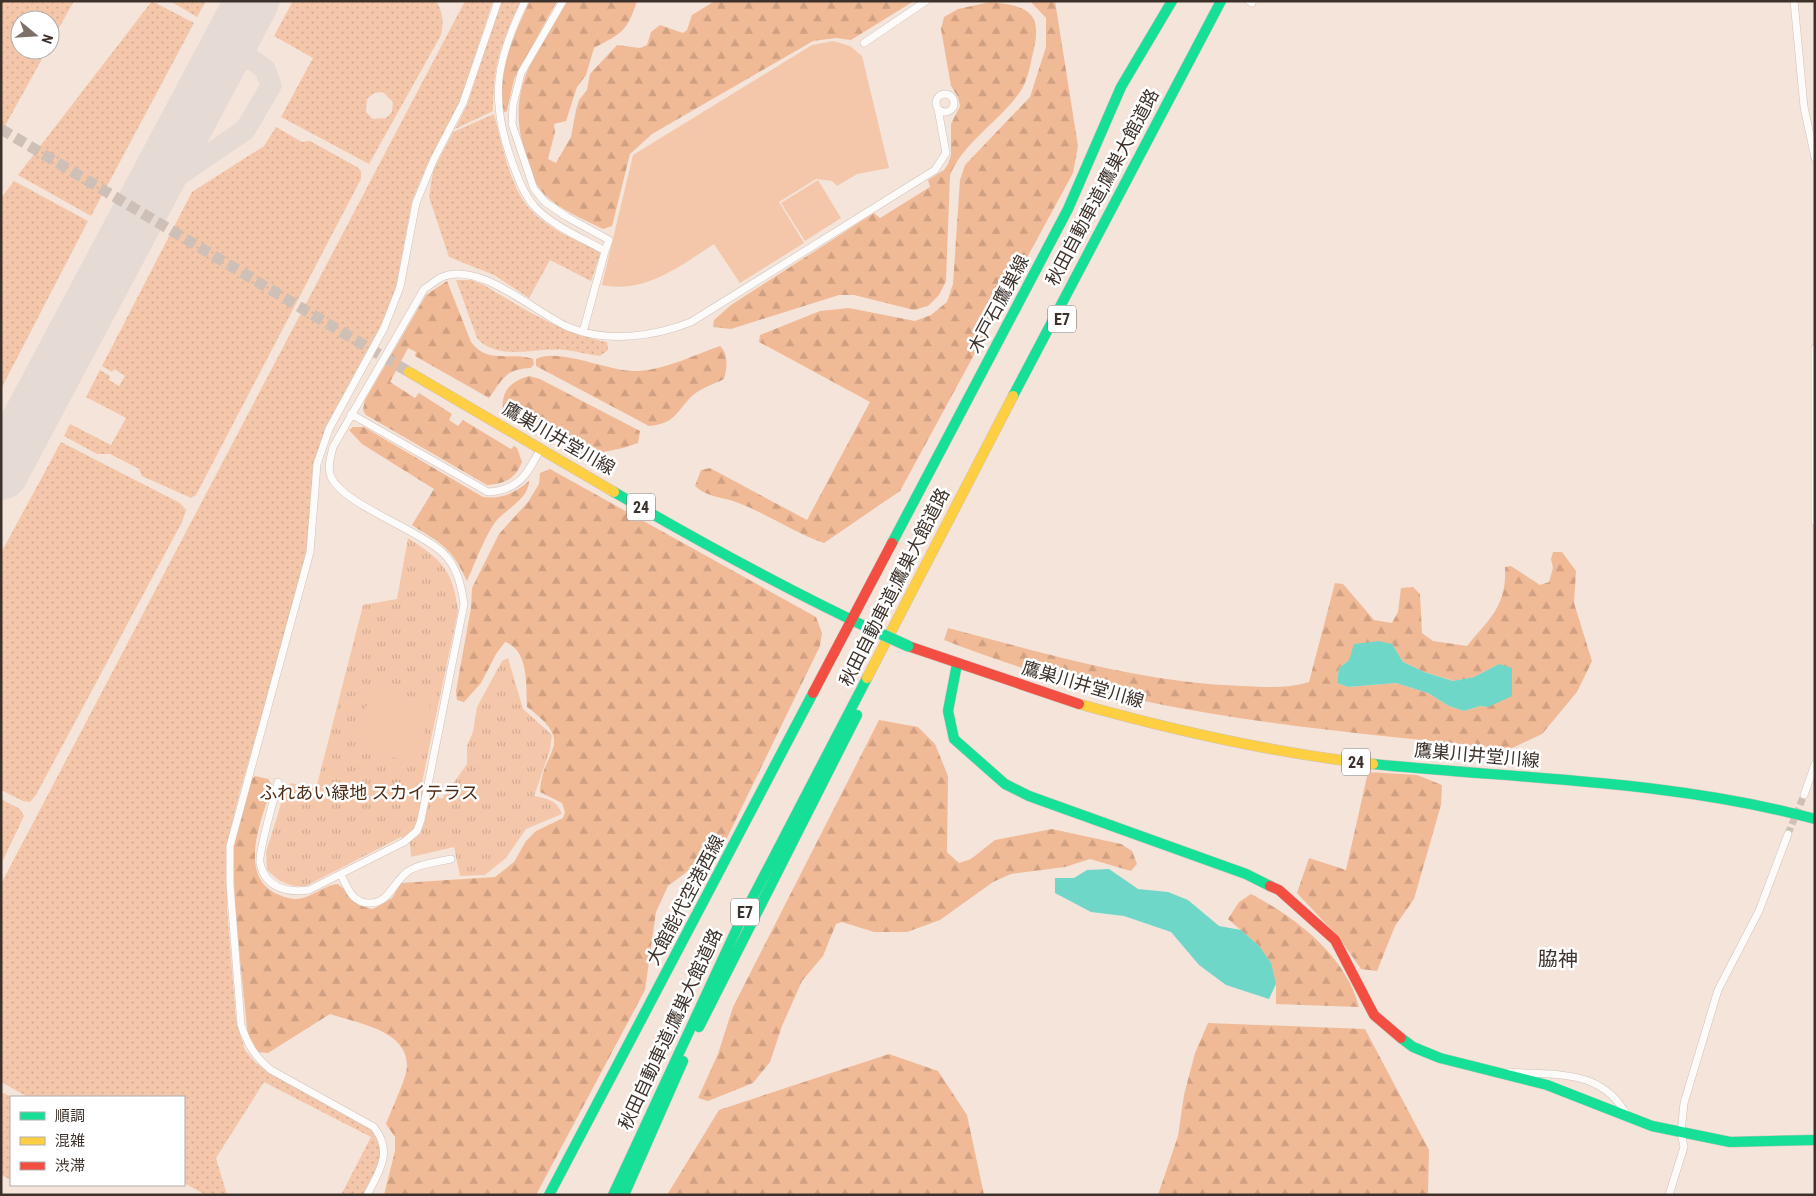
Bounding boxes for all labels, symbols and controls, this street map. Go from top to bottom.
north arrow [10,10,60,60]
text: N [38,32,56,46]
street label: 秋田自動車道;鷹巣大館道路 [1041,85,1163,289]
street label: 木戸石鷹巣線 [963,251,1033,357]
road number: E7 [1048,306,1076,332]
street label: 鷹巣川井堂川線 [499,397,619,479]
street label: 秋田自動車道;鷹巣大館道路 [835,484,953,690]
road number: 24 [627,494,655,520]
street label: 鷹巣川井堂川線 [1020,657,1146,711]
street label: 鷹巣川井堂川線 [1413,739,1541,771]
road number: 24 [1342,749,1370,776]
park label: ふれあい緑地 スカイテラス [259,782,479,803]
street label: 大館能代空港西線 [642,831,728,969]
road number: E7 [731,899,759,926]
street label: 秋田自動車道;鷹巣大館道路 [614,925,726,1133]
district label: 脇神 [1538,947,1578,971]
legend [10,1096,185,1186]
text: 順調 [55,1107,85,1125]
text: 混雑 [55,1132,85,1150]
text: 渋滞 [55,1157,85,1175]

